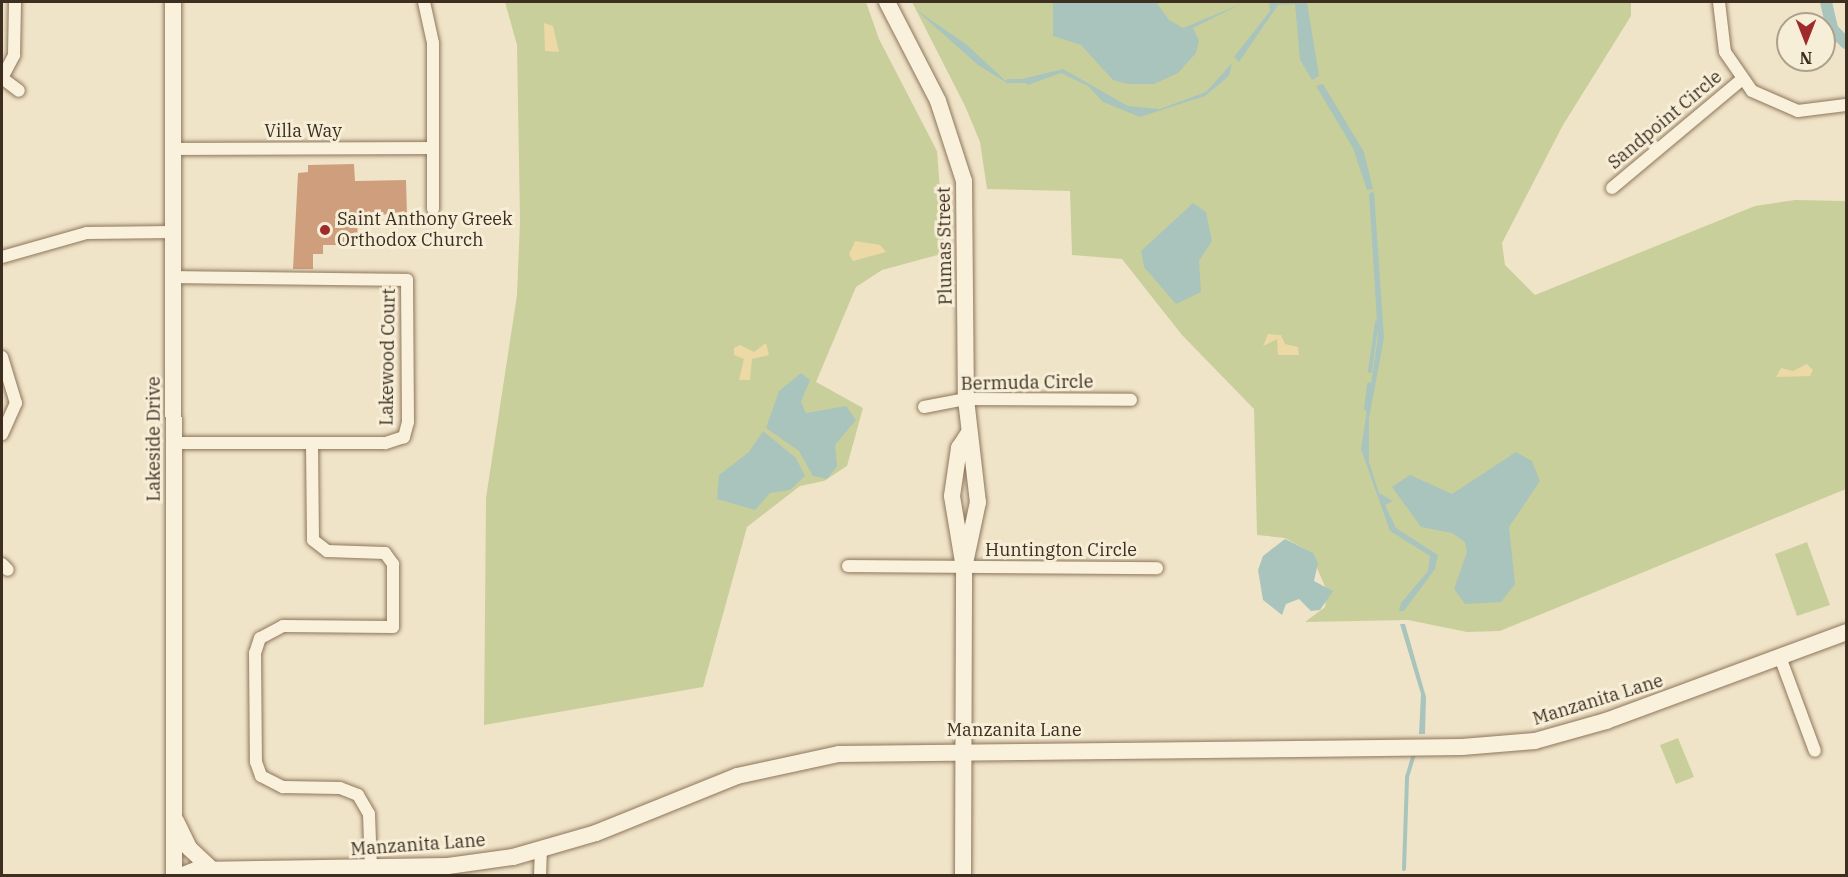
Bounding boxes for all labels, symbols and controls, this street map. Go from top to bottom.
north arrow [1776,12,1836,72]
text: N [1800,48,1812,68]
street label: Sandpoint Circle [1604,66,1726,174]
street label: Villa Way [264,120,342,142]
street label: Plumas Street [933,187,957,305]
place label: Saint Anthony Greek Orthodox Church [337,209,513,252]
marker: Saint Anthony Greek Orthodox Church [318,223,332,237]
street label: Lakewood Court [376,288,400,426]
street label: Bermuda Circle [961,371,1093,395]
street label: Lakeside Drive [143,376,165,502]
street label: Huntington Circle [985,539,1137,561]
street label: Manzanita Lane [1530,670,1666,730]
street label: Manzanita Lane [946,719,1082,741]
street label: Manzanita Lane [350,830,486,860]

